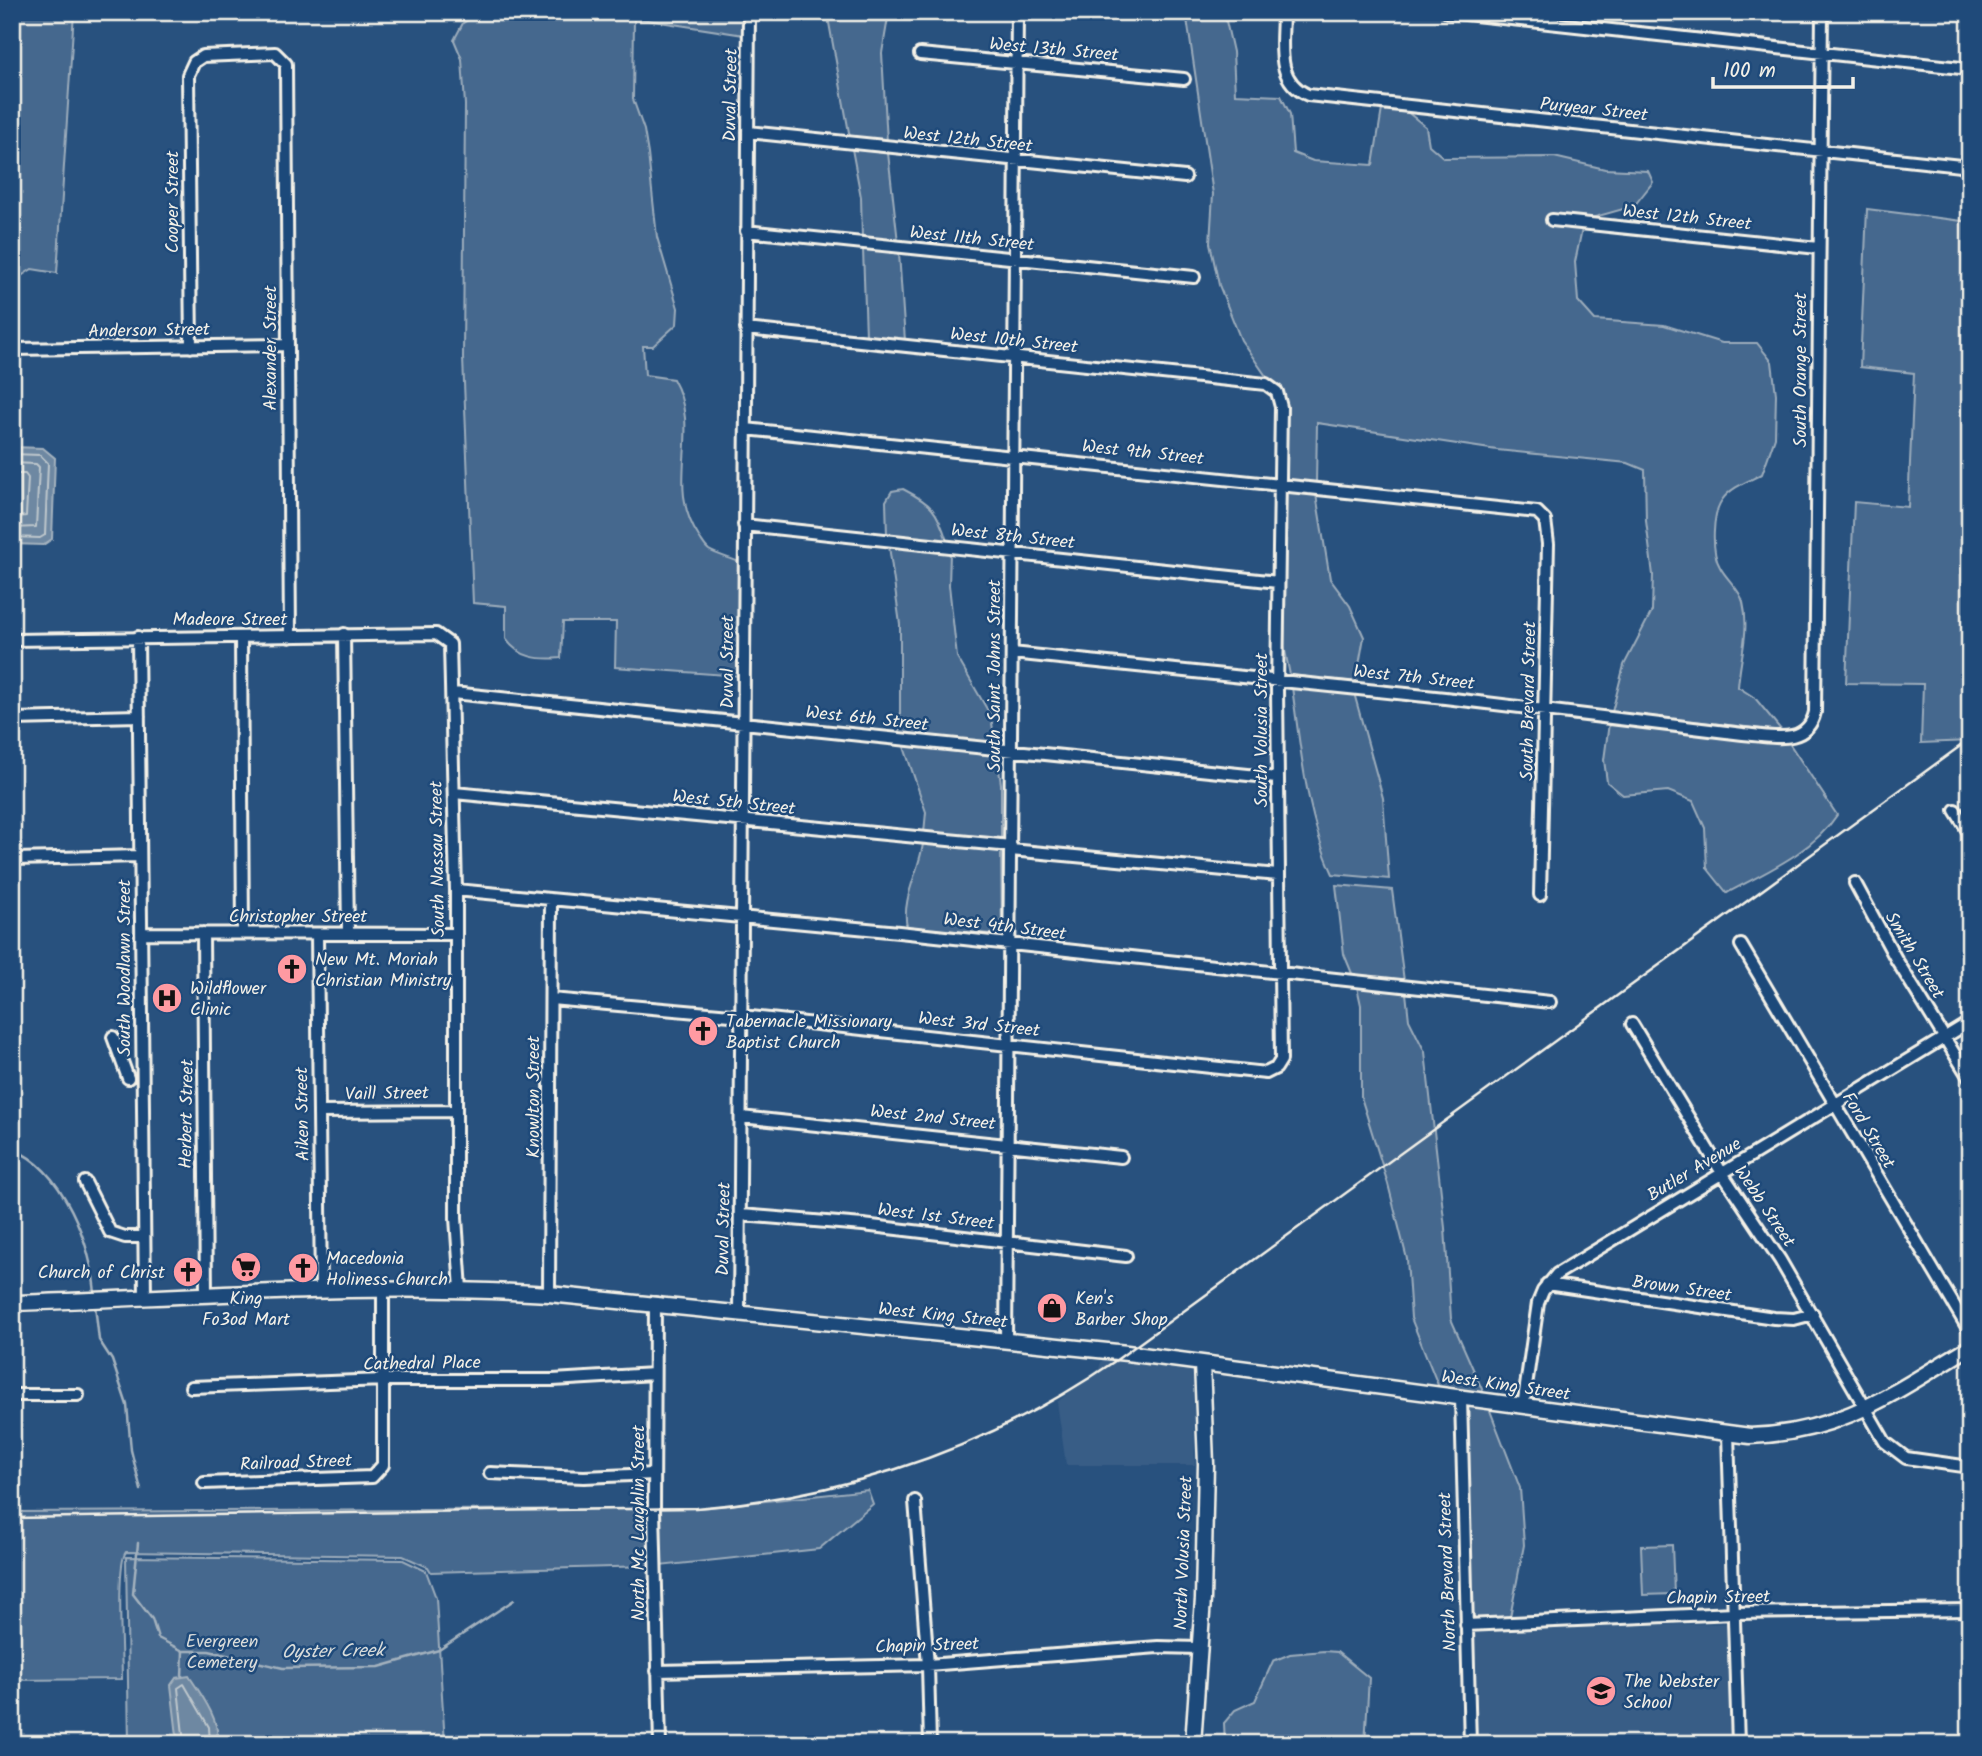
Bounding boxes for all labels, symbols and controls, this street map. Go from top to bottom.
street label: West 13th Street [988,30,1121,71]
scale bar [1713,46,1853,90]
street label: Duval Street [716,47,747,142]
text: 100 m [1723,55,1776,88]
street label: Puryear Street [1539,90,1650,131]
street label: West 12th Street [902,119,1035,162]
street label: Cooper Street [159,150,188,253]
street label: West 12th Street [1621,197,1754,240]
street label: West 11th Street [908,219,1036,261]
street label: Alexander Street [257,284,286,411]
street label: South Orange Street [1787,292,1816,447]
street label: Anderson Street [88,316,211,347]
street label: West 10th Street [949,320,1080,363]
street label: West 9th Street [1081,433,1206,474]
street label: West 8th Street [949,517,1077,559]
street label: South Saint Johns Street [981,579,1010,772]
street label: Madeore Street [173,606,288,635]
street label: Duval Street [714,614,743,709]
street label: South Brevard Street [1514,620,1545,781]
street label: South Volusia Street [1248,652,1277,807]
street label: West 7th Street [1352,658,1477,699]
street label: West 6th Street [804,699,931,740]
street label: South Nassau Street [423,780,454,937]
street label: West 5th Street [671,783,798,824]
street label: South Woodlawn Street [111,878,140,1057]
street label: Christopher Street [229,903,368,932]
street label: West 4th Street [942,906,1069,950]
street label: Smith Street [1876,906,1952,1006]
place label: New Mt. Moriah Christian Ministry [315,946,452,996]
church icon: New Mt. Moriah Christian Ministry [275,952,309,986]
place label: Wildflower Clinic [190,975,267,1025]
hospital icon: Wildflower Clinic [150,981,184,1015]
street label: West 3rd Street [917,1005,1042,1046]
place label: Tabernacle Missionary Baptist Church [726,1008,893,1058]
church icon: Tabernacle Missionary Baptist Church [686,1014,720,1048]
street label: Knowlton Street [520,1035,549,1158]
street label: Herbert Street [172,1058,203,1169]
street label: Aiken Street [288,1066,319,1161]
street label: Vaill Street [345,1079,430,1110]
street label: Ford Street [1833,1087,1903,1176]
street label: West 2nd Street [869,1097,998,1140]
street label: Butler Avenue [1642,1131,1748,1210]
street label: Webb Street [1725,1160,1803,1255]
street label: Duval Street [709,1181,740,1276]
street label: West 1st Street [876,1196,997,1239]
place label: Macedonia Holiness Church [326,1245,448,1295]
supermarket icon: King Fo3od Mart [229,1250,263,1284]
church icon: Macedonia Holiness Church [286,1251,320,1285]
church icon: Church of Christ [171,1255,205,1289]
place label: Church of Christ [38,1259,166,1288]
street label: Brown Street [1630,1268,1734,1311]
place label: King Fo3od Mart [202,1285,291,1335]
place label: Ken's Barber Shop [1075,1285,1168,1335]
shop icon: Ken's Barber Shop [1035,1291,1069,1325]
street label: West King Street [877,1295,1010,1338]
street label: Cathedral Place [363,1349,481,1380]
street label: West King Street [1439,1363,1573,1410]
street label: North Mc Laughlin Street [625,1424,654,1621]
street label: Railroad Street [240,1447,354,1480]
street label: North Volusia Street [1167,1474,1202,1631]
street label: North Brevard Street [1431,1491,1466,1652]
street label: Chapin Street [1666,1583,1771,1614]
park label: Evergreen Cemetery [186,1628,258,1678]
street label: Chapin Street [874,1630,981,1663]
water label: Oyster Creek [282,1636,387,1668]
place label: The Webster School [1624,1668,1720,1718]
school or university icon: The Webster School [1584,1674,1618,1708]

